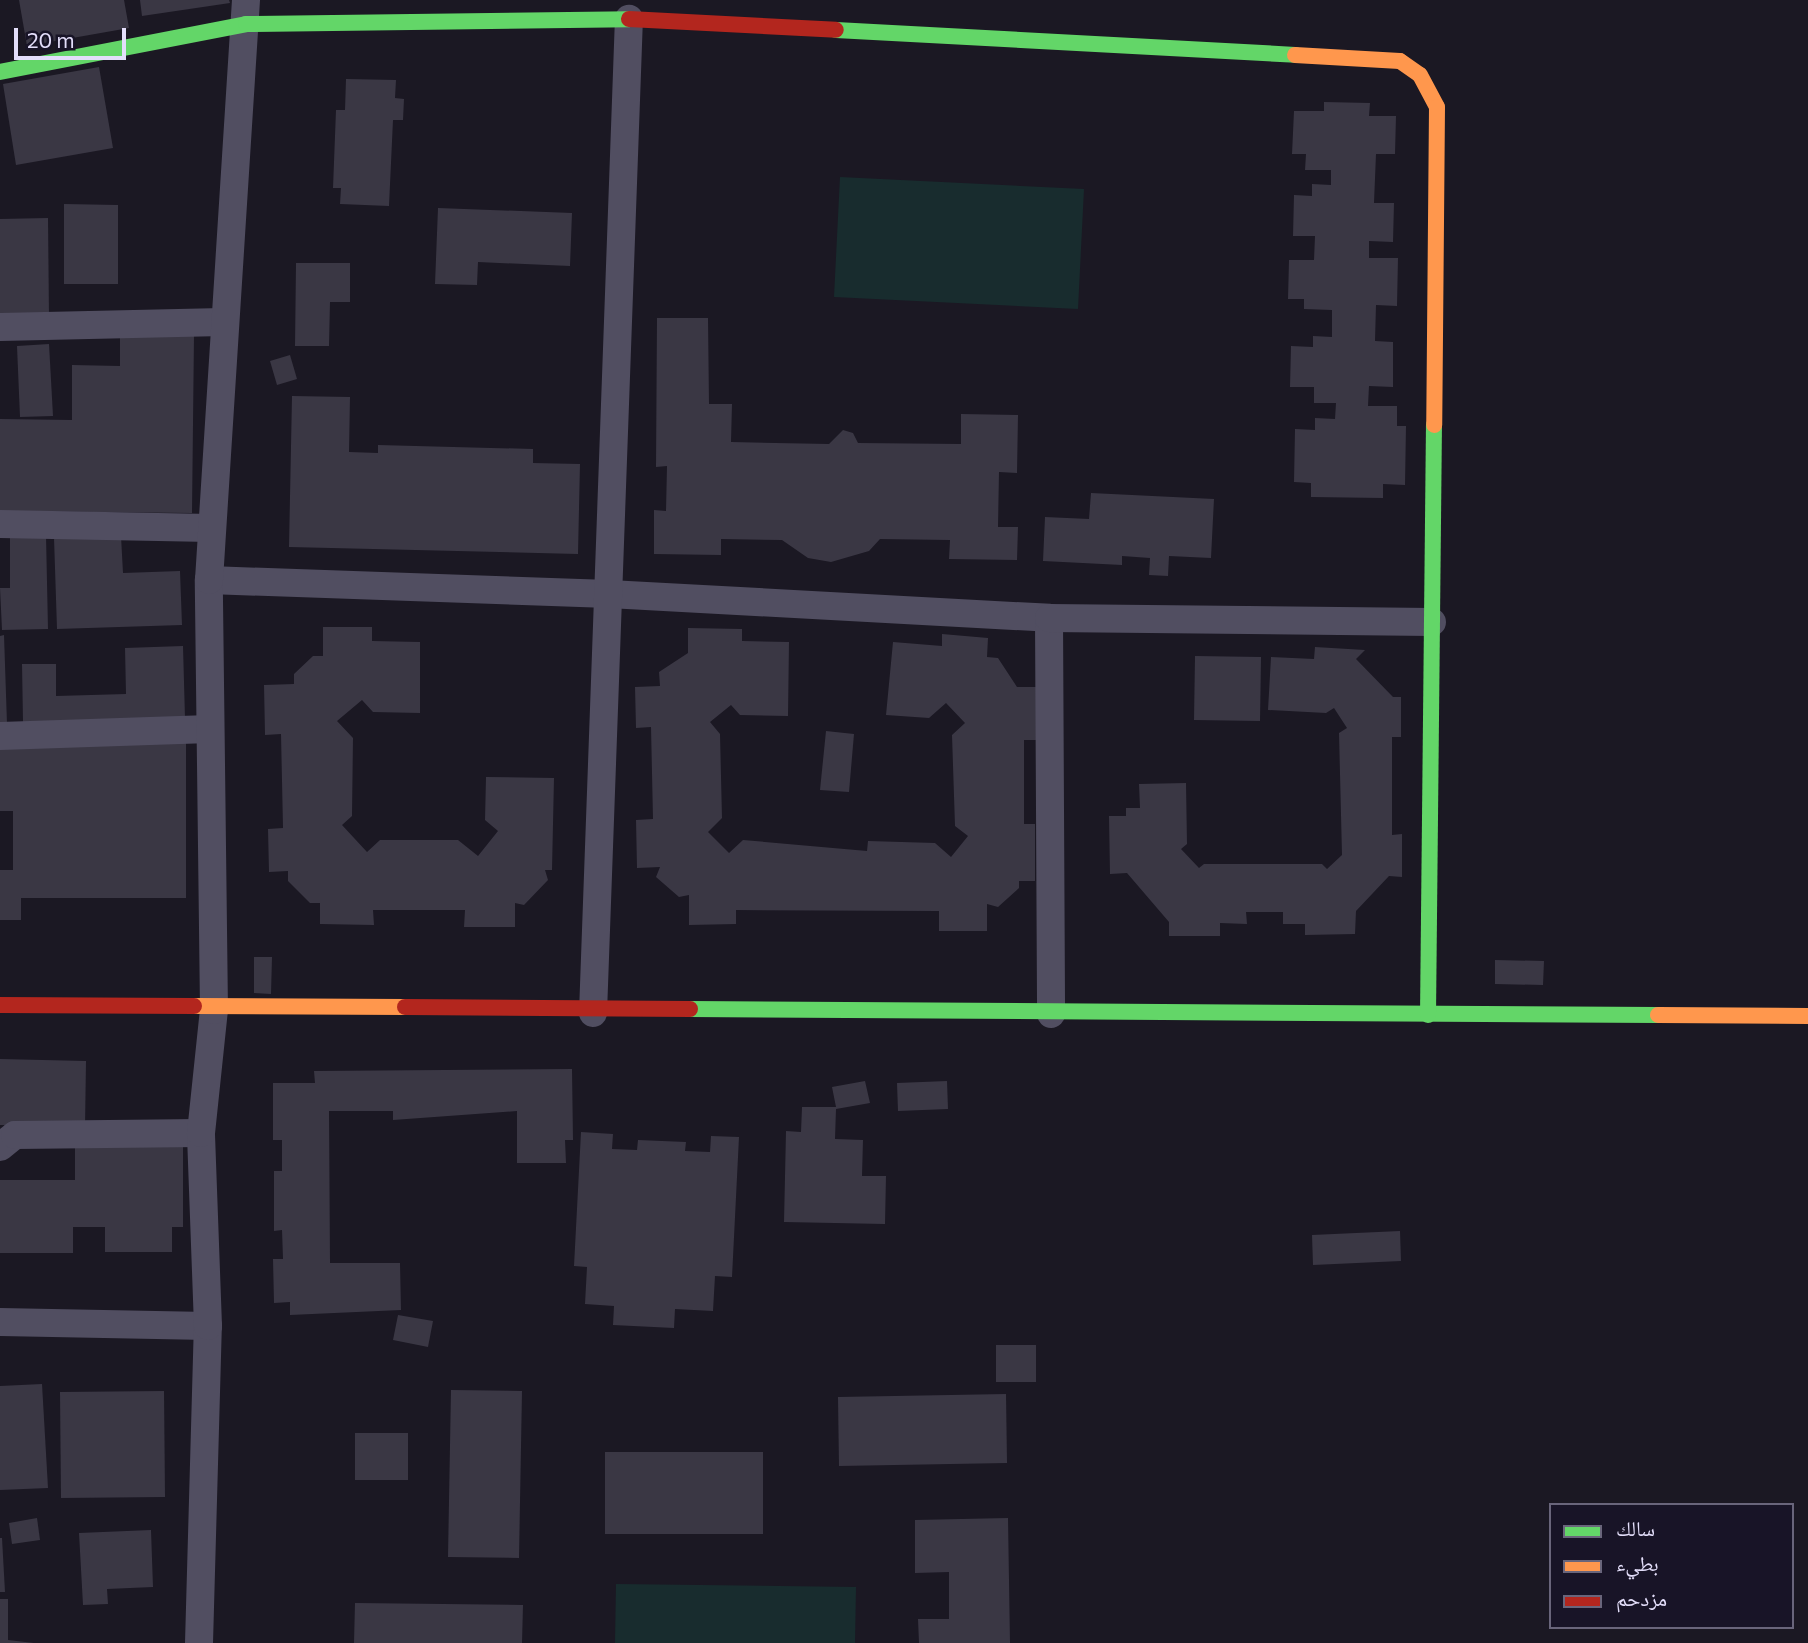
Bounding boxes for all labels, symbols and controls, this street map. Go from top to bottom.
scale bar [18,14,130,58]
text: 20 m [27,27,75,52]
legend [1549,1503,1794,1629]
text: سالك [1616,1515,1655,1540]
text: بطيء [1616,1550,1659,1575]
text: مزدحم [1616,1585,1667,1610]

